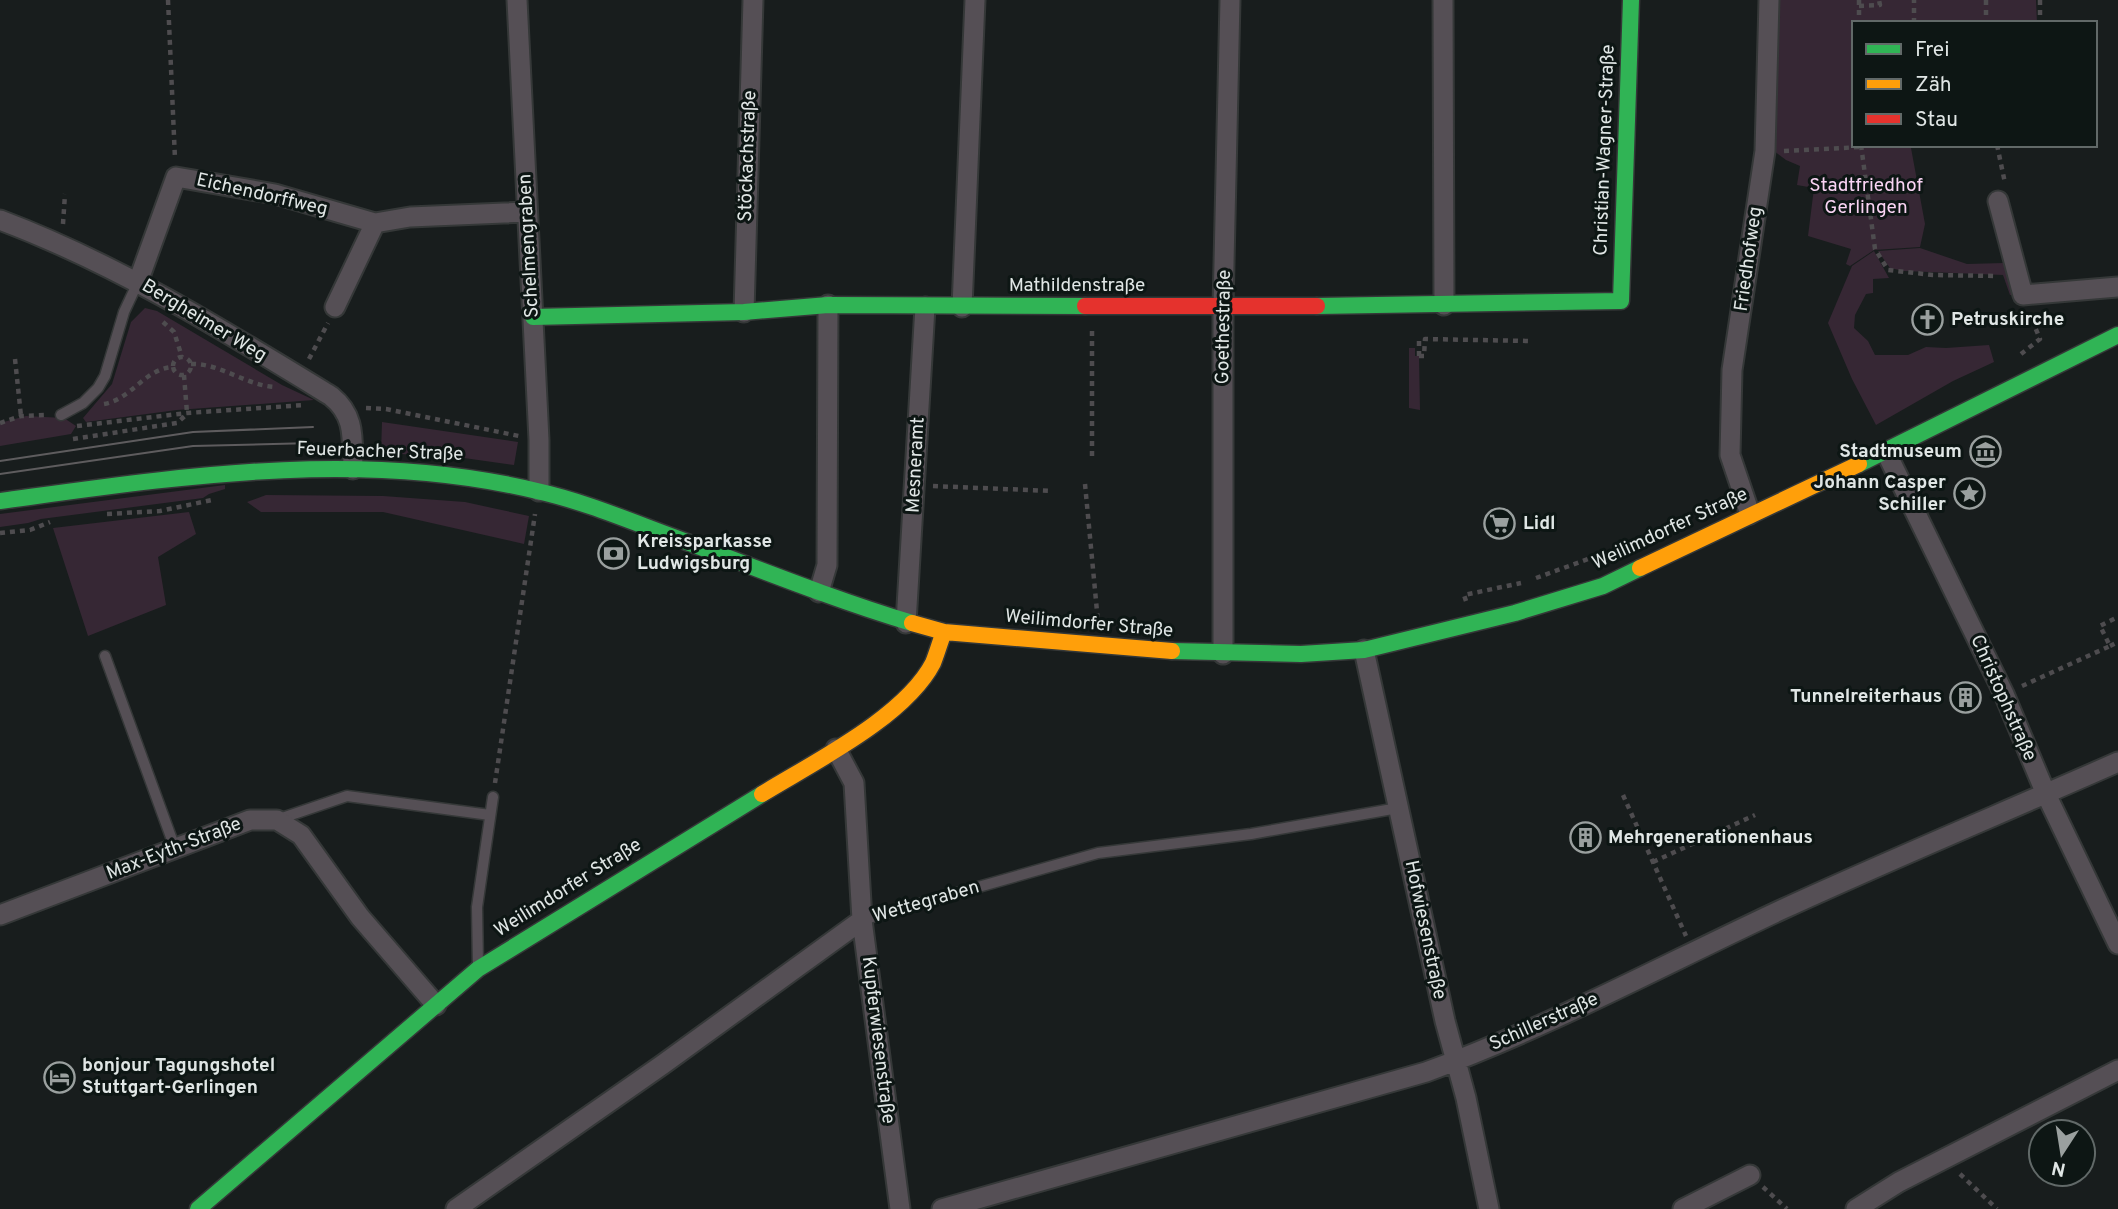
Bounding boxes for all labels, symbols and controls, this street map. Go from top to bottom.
legend [1852,21,2097,147]
text: Frei [1915,37,1950,64]
street label: Christian-Wagner-Straße [1589,44,1621,256]
text: Zäh [1915,72,1952,99]
street label: Stöckachstraße [734,90,762,222]
text: Stau [1915,107,1958,134]
street label: Eichendorffweg [194,168,330,222]
street label: Schelmengraben [513,173,545,319]
park label: Stadtfriedhof Gerlingen [1809,174,1923,220]
street label: Friedhofweg [1730,205,1768,313]
street label: Goethestraße [1211,269,1237,385]
street label: Bergheimer Weg [137,274,271,368]
street label: Mathildenstraße [1009,274,1145,298]
church icon: Petruskirche [1911,303,1945,337]
place label: Petruskirche [1951,308,2064,332]
street label: Mesneramt [902,416,930,514]
museum icon: Stadtmuseum [1968,435,2002,469]
street label: Feuerbacher Straße [296,437,464,467]
place label: Stadtmuseum [1839,440,1962,464]
place label: Johann Casper Schiller [1814,471,1946,517]
place icon: Johann Casper Schiller [1952,477,1986,511]
street label: Weilimdorfer Straße [1588,482,1752,576]
supermarket icon: Lidl [1483,507,1517,541]
place label: Lidl [1523,512,1556,536]
place label: Kreissparkasse Ludwigsburg [637,530,772,576]
bank icon: Kreissparkasse Ludwigsburg [597,536,631,570]
street label: Weilimdorfer Straße [1004,605,1174,643]
street label: Christophstraße [1964,631,2042,765]
building icon: Tunnelreiterhaus [1948,680,1982,714]
place label: Tunnelreiterhaus [1790,685,1942,709]
street label: Max-Eyth-Straße [103,812,245,886]
building icon: Mehrgenerationenhaus [1568,821,1602,855]
place label: Mehrgenerationenhaus [1608,826,1813,850]
street label: Weilimdorfer Straße [490,833,646,943]
street label: Hofwiesenstraße [1399,858,1451,1002]
street label: Wettegraben [870,875,982,929]
street label: Kupferwiesenstraße [856,955,900,1125]
street label: Schillerstraße [1486,987,1602,1057]
place label: bonjour Tagungshotel Stuttgart-Gerlingen [82,1054,275,1100]
hotel icon: bonjour Tagungshotel Stuttgart-Gerlingen [42,1060,76,1094]
north arrow [2027,1118,2097,1188]
text: N [2050,1155,2068,1181]

